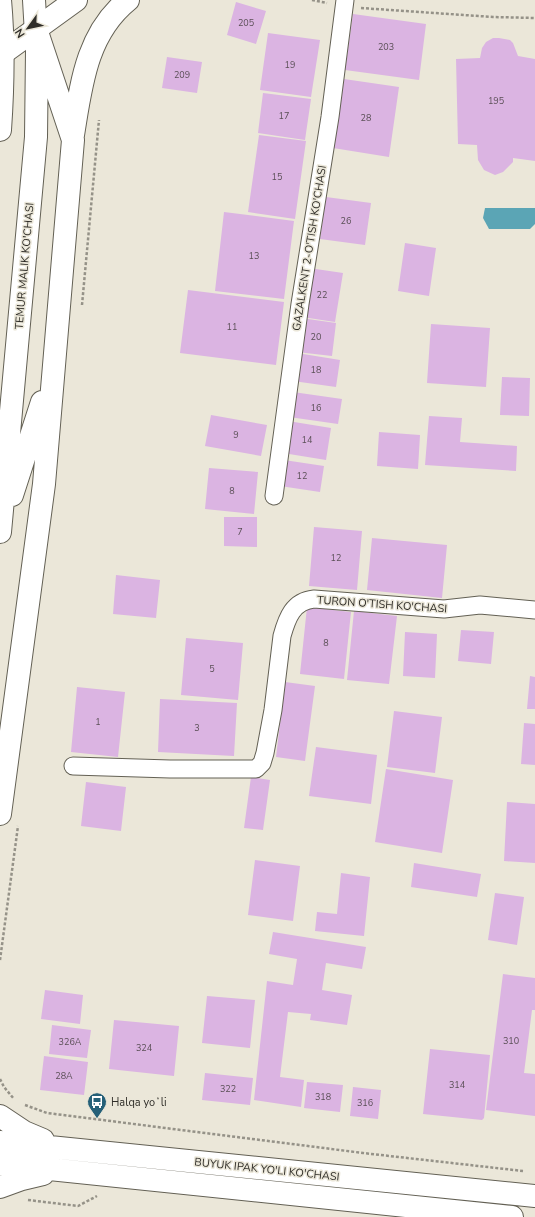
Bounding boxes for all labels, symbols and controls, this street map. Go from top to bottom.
north arrow [8,8,48,48]
house number: 205 [238,17,254,29]
text: N [12,26,29,41]
house number: 203 [378,41,394,53]
house number: 19 [285,59,295,71]
house number: 209 [174,69,190,81]
house number: 195 [488,95,504,107]
house number: 17 [279,110,289,122]
house number: 28 [361,112,371,124]
street label: GAZALKENT 2-O'TISH KO'CHASI [289,164,330,332]
house number: 15 [272,171,282,183]
street label: TEMUR MALIK KO'CHASI [11,202,38,330]
house number: 26 [341,215,351,227]
house number: 13 [249,250,259,262]
house number: 22 [317,289,327,301]
house number: 11 [227,321,237,333]
house number: 20 [311,331,321,343]
house number: 18 [311,364,321,376]
house number: 16 [311,402,321,414]
house number: 9 [233,429,239,441]
house number: 14 [302,434,313,446]
house number: 12 [297,470,307,482]
house number: 8 [229,485,235,497]
house number: 7 [237,526,243,538]
house number: 12 [331,552,341,564]
street label: TURON O'TISH KO'CHASI [316,592,448,617]
house number: 8 [323,637,329,649]
house number: 5 [209,663,215,675]
house number: 1 [95,716,101,728]
house number: 3 [194,722,200,734]
house number: 310 [503,1035,519,1047]
house number: 326A [59,1036,82,1048]
house number: 324 [136,1042,153,1054]
house number: 28A [55,1070,73,1082]
house number: 314 [449,1079,466,1091]
house number: 322 [220,1083,236,1095]
bus stop icon: Halqa yoʻli [86,1091,108,1119]
house number: 318 [315,1091,331,1103]
place label: Halqa yoʻli [111,1095,166,1110]
house number: 316 [357,1097,373,1109]
street label: BUYUK IPAK YO'LI KO'CHASI [194,1154,340,1185]

